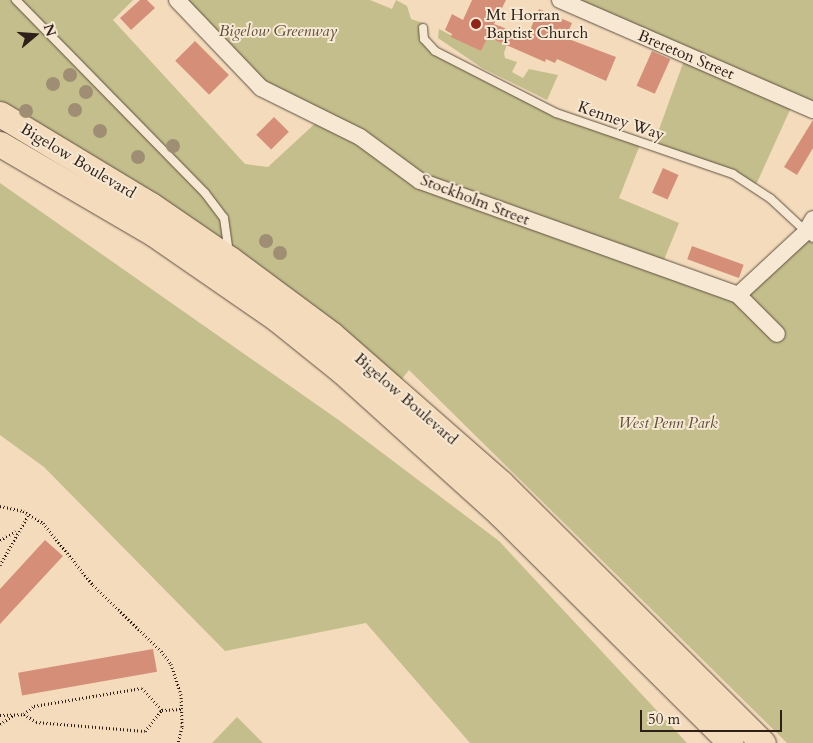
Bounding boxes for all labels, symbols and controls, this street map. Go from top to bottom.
place label: Mt Horran Baptist Church [486,5,588,43]
north arrow [10,10,60,60]
marker: Mt Horran Baptist Church [470,18,482,30]
text: N [39,21,61,39]
park label: Bigelow Greenway [219,21,337,41]
street label: Brereton Street [635,26,737,84]
street label: Kenney Way [575,97,667,145]
street label: Bigelow Boulevard [17,119,139,203]
street label: Stockholm Street [418,170,532,230]
street label: Bigelow Boulevard [350,349,462,449]
park label: West Penn Park [618,413,718,433]
scale bar [643,700,786,732]
text: 50 m [648,709,680,729]

